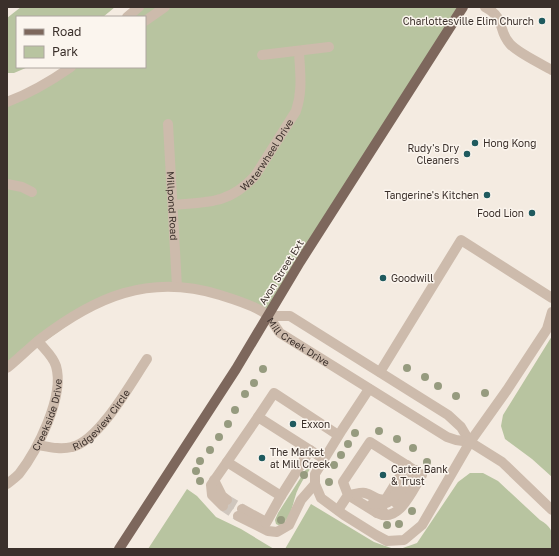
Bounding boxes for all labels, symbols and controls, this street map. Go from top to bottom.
place label: Charlottesville Elim Church [403,15,534,27]
legend [16,16,146,68]
marker: Charlottesville Elim Church [537,16,547,26]
text: Road [52,24,81,39]
text: Park [52,44,78,59]
street label: Waterwheel Drive [238,116,296,193]
place label: Hong Kong [483,137,536,149]
marker: Hong Kong [470,138,480,148]
place label: Rudy's Dry Cleaners [407,142,459,166]
marker: Rudy's Dry Cleaners [462,149,472,159]
street label: Millpond Road [165,171,180,241]
place label: Tangerine's Kitchen [384,189,479,201]
marker: Tangerine's Kitchen [482,190,492,200]
place label: Food Lion [477,207,524,219]
marker: Food Lion [527,208,537,218]
street label: Avon Street Ext [256,237,306,307]
place label: Goodwill [391,272,433,284]
marker: Goodwill [378,273,388,283]
street label: Mill Creek Drive [265,315,332,369]
street label: Creekside Drive [29,378,64,453]
street label: Ridgeview Circle [71,387,132,453]
place label: Exxon [301,418,330,430]
marker: Exxon [288,419,298,429]
place label: The Market at Mill Creek [270,446,330,470]
marker: The Market at Mill Creek [257,453,267,463]
place label: Carter Bank & Trust [391,463,448,487]
marker: Carter Bank & Trust [378,470,388,480]

